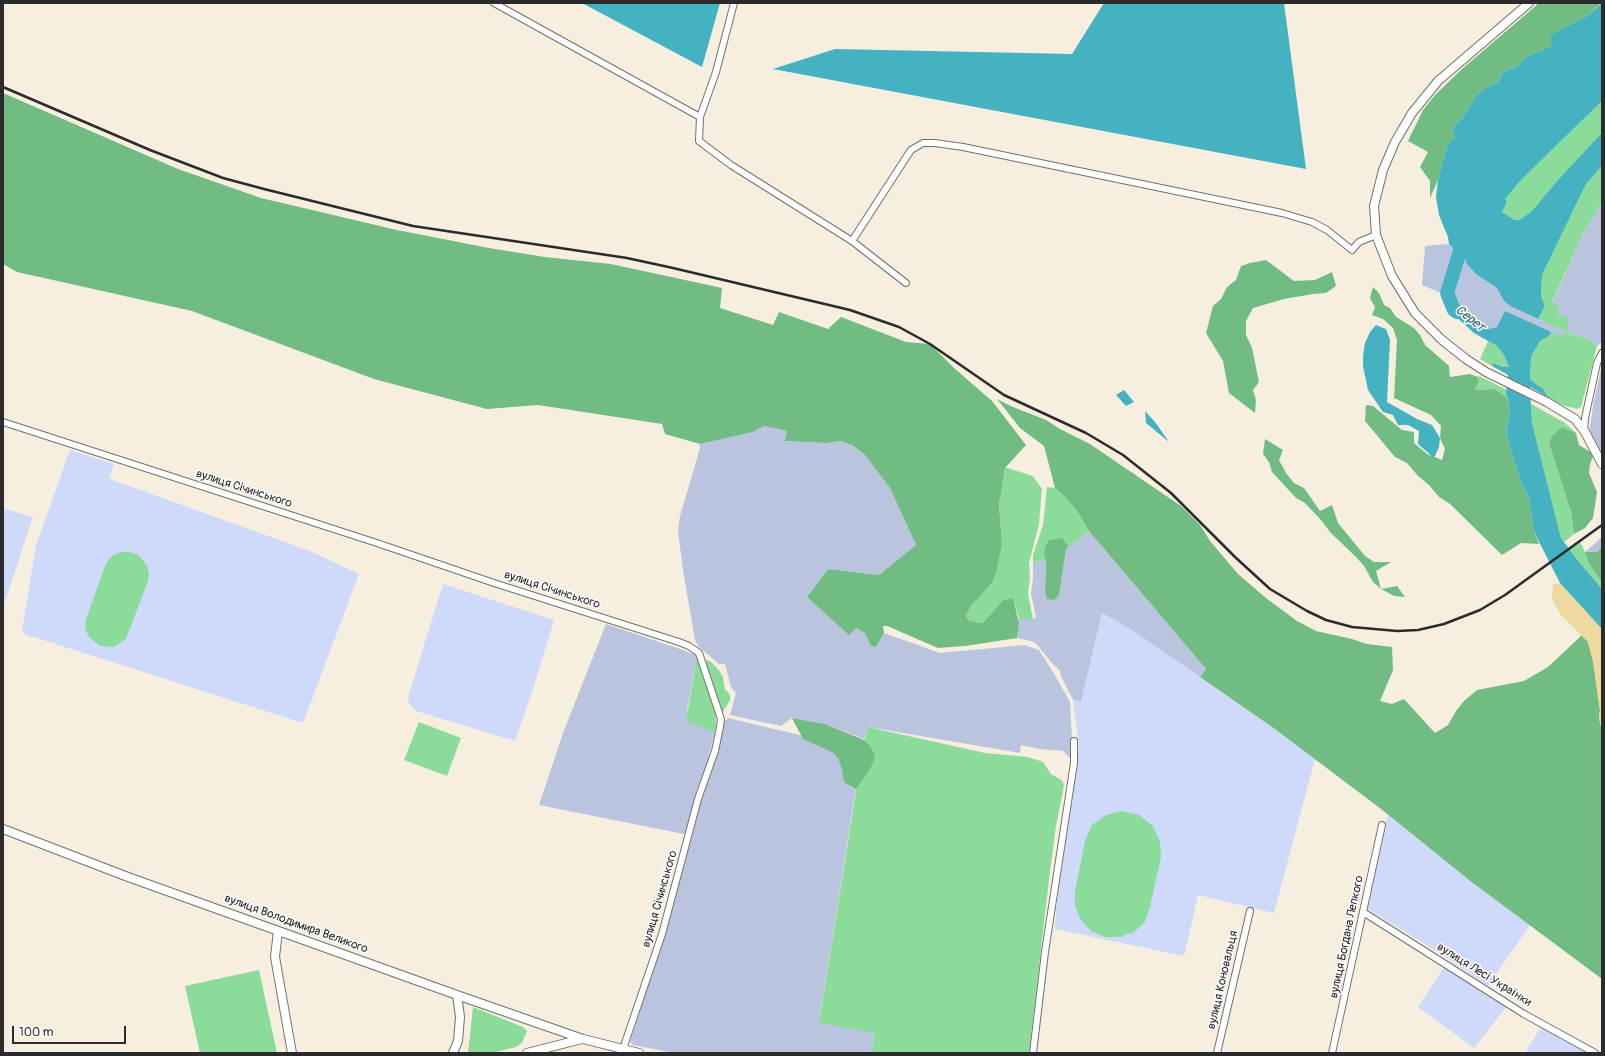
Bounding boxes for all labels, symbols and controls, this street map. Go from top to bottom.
water label: Серет [1452,303,1488,335]
street label: вулиця Січинського [194,467,294,511]
street label: вулиця Січинського [502,568,602,612]
street label: вулиця Січинського [639,849,681,949]
street label: вулиця Богдана Лепкого [1327,874,1367,1000]
street label: вулиця Володимира Великого [222,891,370,957]
street label: вулиця Коновальця [1205,929,1241,1031]
street label: вулиця Лесі Українки [1434,940,1534,1010]
scale bar [14,1018,128,1044]
text: 100 m [19,1025,53,1040]

